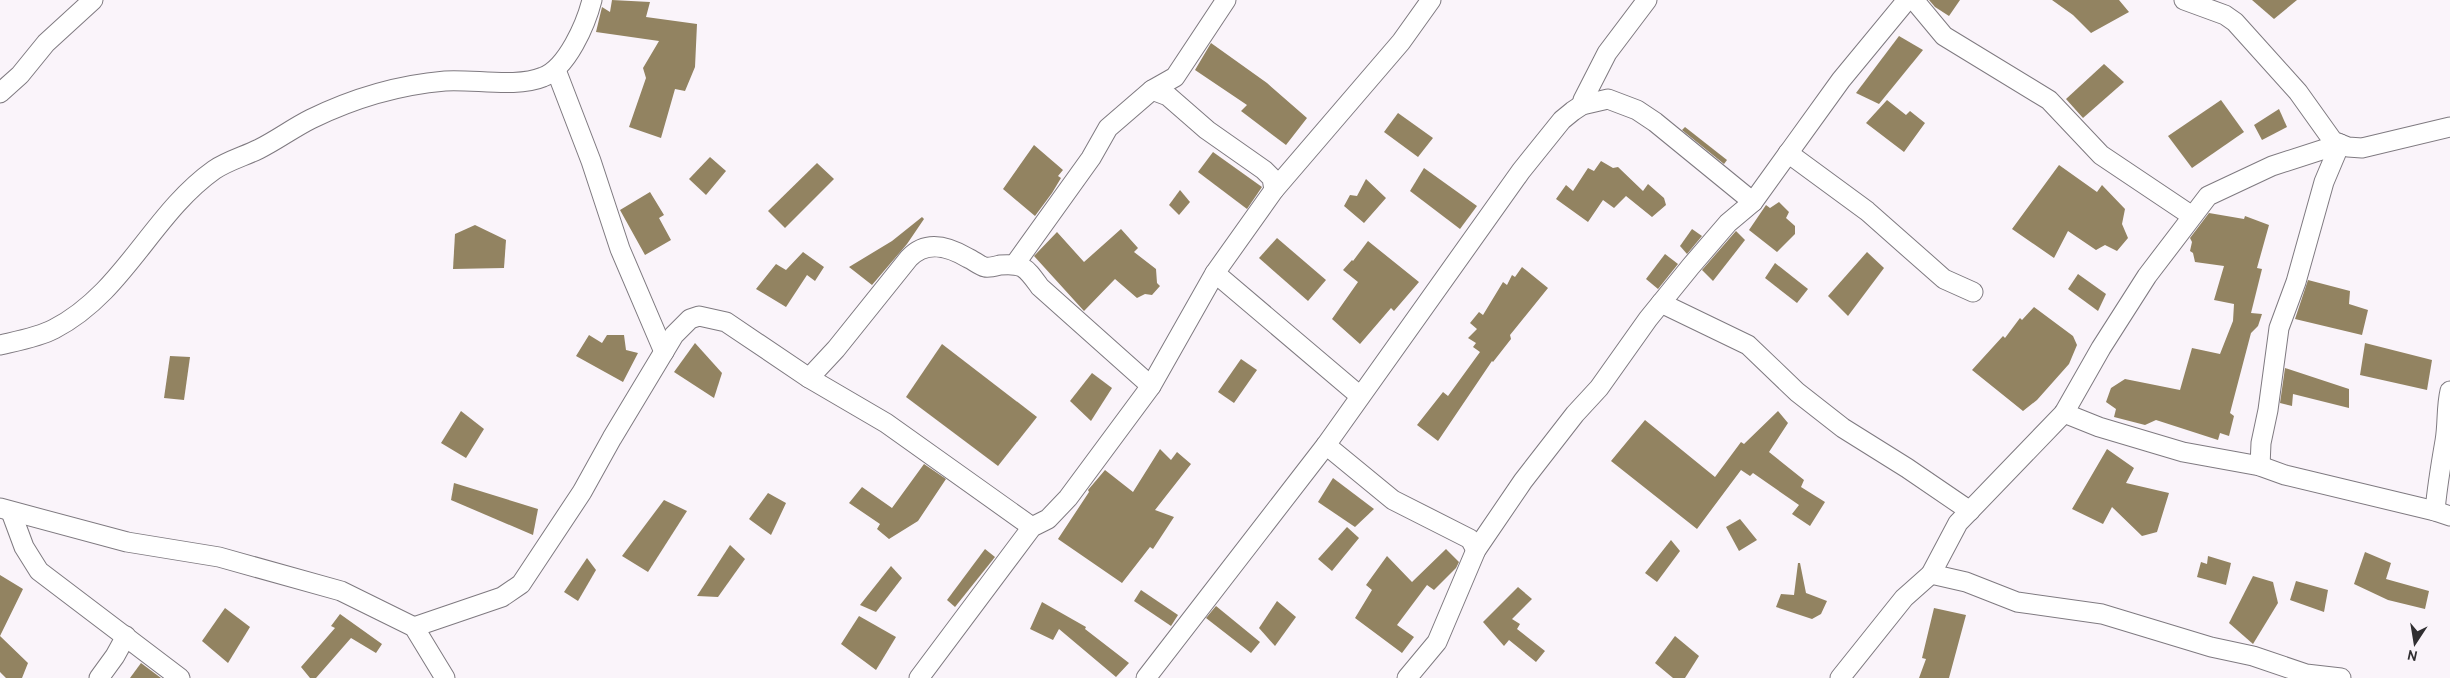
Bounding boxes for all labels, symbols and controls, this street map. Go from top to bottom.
north arrow [2390,618,2440,668]
text: N [2406,646,2419,666]

